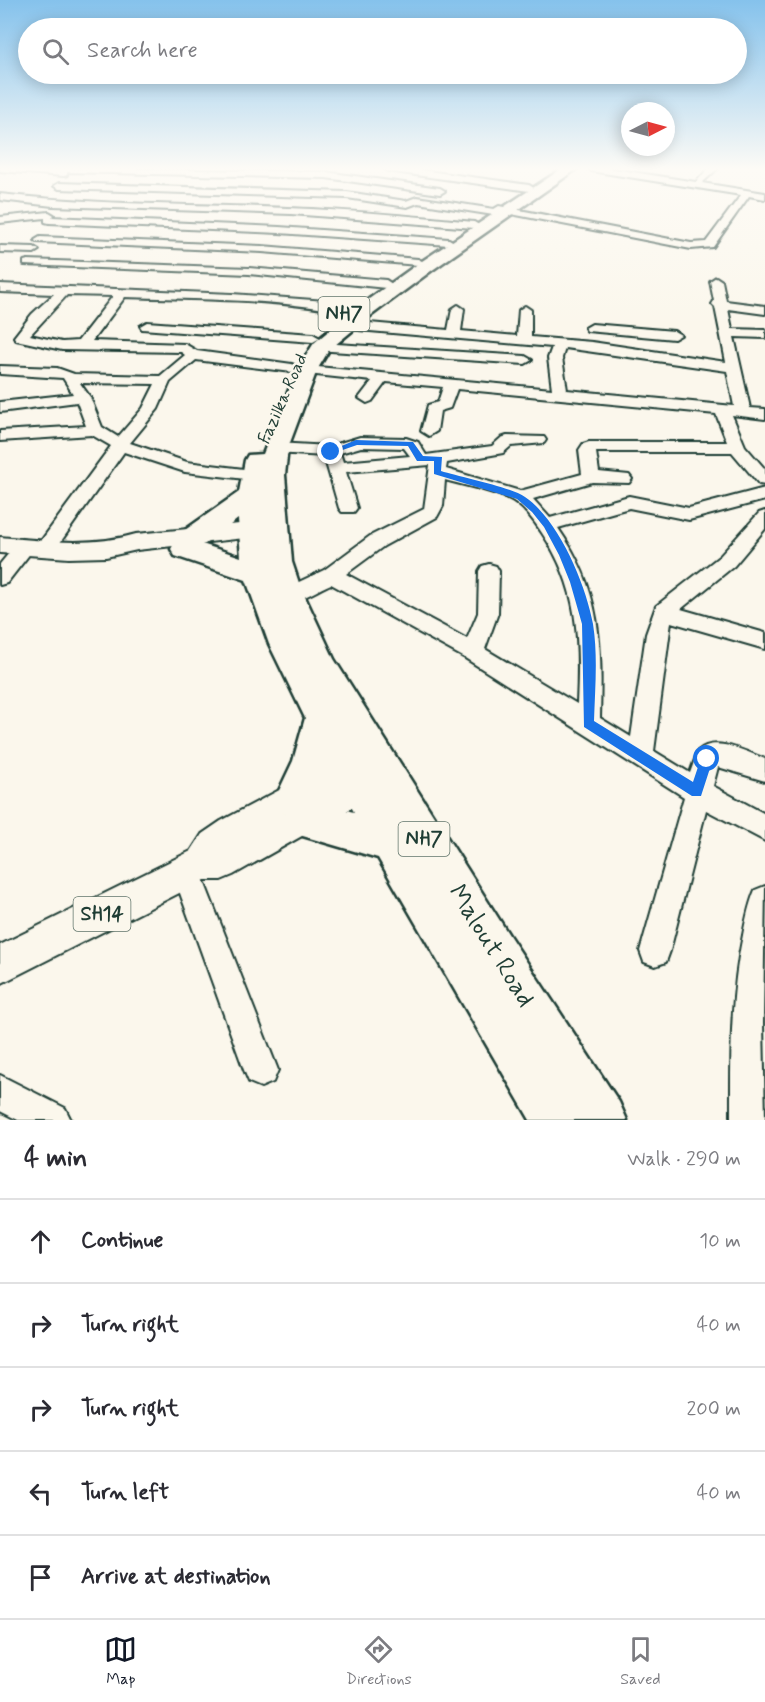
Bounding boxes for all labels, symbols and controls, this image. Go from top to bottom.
search box [18,18,747,84]
icon: search [39,35,72,68]
text: Search here [87,37,198,65]
north arrow [621,102,675,156]
road number: NH7 [318,297,370,331]
street label: Fazilka Road [252,350,314,448]
route end [317,438,343,464]
route start [693,745,719,771]
road number: NH7 [398,822,450,856]
street label: Malout Road [440,878,542,1014]
road number: SH14 [74,897,130,931]
text: 4 min [24,1142,87,1176]
text: Walk · 290 m [627,1146,741,1173]
icon: ahead [24,1225,57,1258]
text: Continue [81,1227,163,1255]
text: 10 m [699,1228,741,1255]
icon: right [24,1309,57,1342]
text: Turn right [81,1311,179,1339]
text: 40 m [697,1312,741,1339]
icon: right [24,1393,57,1426]
text: Turn right [81,1395,179,1423]
text: 200 m [686,1396,741,1423]
icon: left [24,1477,57,1510]
text: Turn left [81,1479,169,1507]
text: 40 m [697,1480,741,1507]
icon: arrive [24,1561,57,1594]
text: Arrive at destination [81,1563,271,1591]
tab: Map [104,1633,137,1690]
tab: Directions [346,1633,412,1690]
tab: Saved [620,1633,661,1690]

